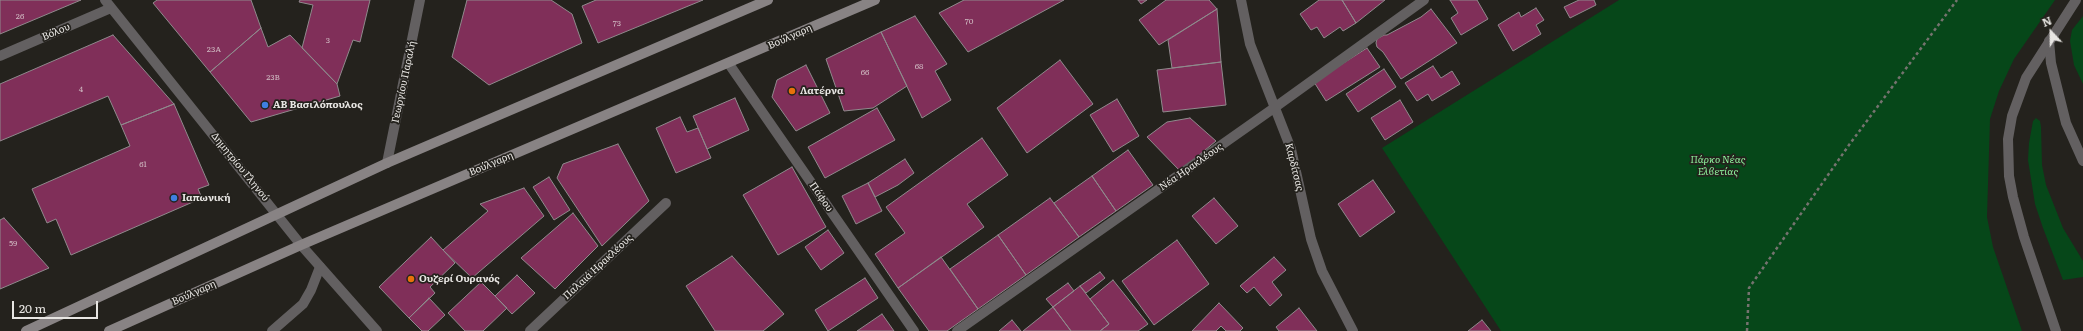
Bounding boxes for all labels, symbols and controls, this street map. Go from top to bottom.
house number: 26 [16,12,24,22]
north arrow [2031,12,2071,52]
text: N [2039,12,2054,30]
house number: 70 [965,17,973,27]
house number: 73 [613,19,621,29]
street label: Βόλου [40,21,72,43]
street label: Βούλγαρη [766,22,814,52]
house number: 3 [326,36,330,46]
street label: Γεωργίου Παραλή [389,40,419,124]
house number: 23Α [207,45,221,55]
house number: 68 [915,62,923,72]
house number: 66 [861,68,869,78]
house number: 23Β [266,73,280,83]
house number: 4 [79,85,83,95]
place label: Λατέρνα [800,85,844,97]
marker: Λατέρνα [787,86,797,96]
place label: ΑΒ Βασιλόπουλος [273,99,363,111]
marker: ΑΒ Βασιλόπουλος [260,100,270,110]
street label: Δημητρίου Γληνού [209,130,271,204]
street label: Νέα Ηρακλέους [1157,141,1225,193]
street label: Καρδίτσας [1282,142,1306,192]
street label: Βούλγαρη [467,149,515,179]
park label: Πάρκο Νέας Ελβετίας [1690,154,1746,178]
house number: 61 [139,160,147,170]
street label: Πάφου [807,180,835,214]
place label: Ιαπωνική [182,192,231,204]
marker: Ιαπωνική [169,193,179,203]
street label: Παλαιά Ηρακλέους [561,232,635,302]
house number: 59 [9,239,17,249]
place label: Ουζερί Ουρανός [419,273,500,285]
marker: Ουζερί Ουρανός [406,274,416,284]
street label: Βούλγαρη [170,278,218,308]
scale bar [14,293,100,319]
text: 20 m [19,299,46,317]

